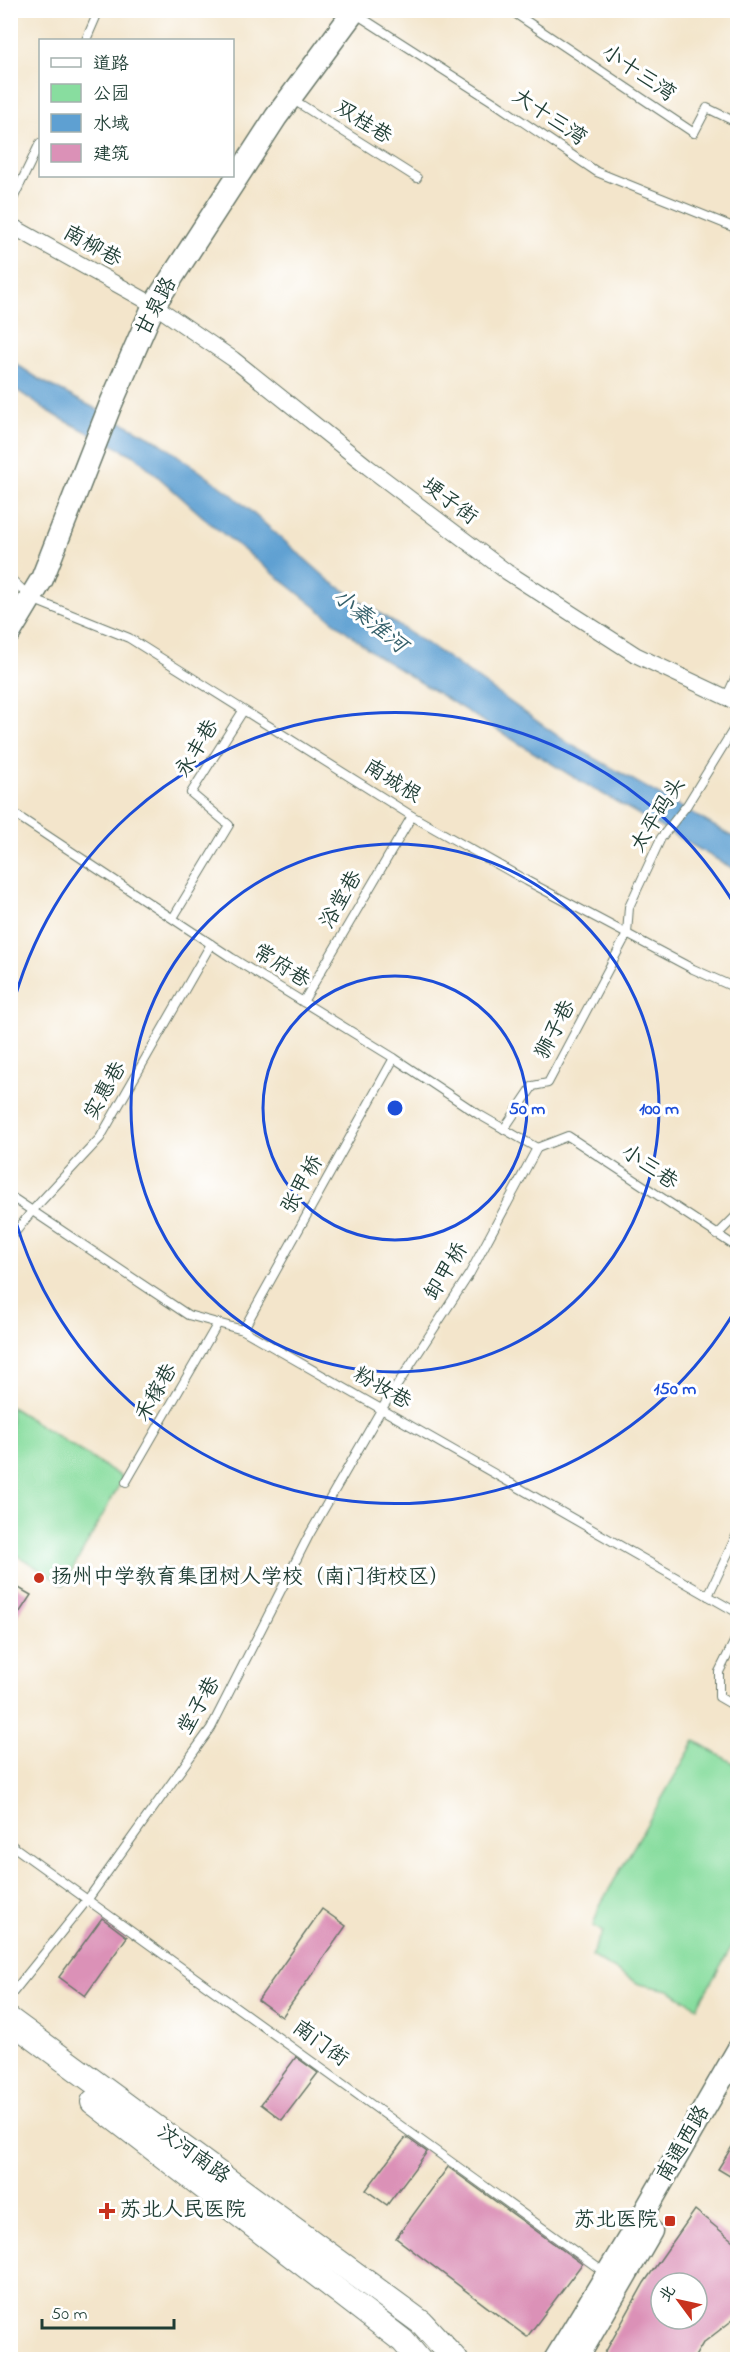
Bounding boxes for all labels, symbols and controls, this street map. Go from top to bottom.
street label: 小十三湾 [595,38,681,110]
legend [39,39,234,177]
text: 道路 [93,52,129,78]
text: 公园 [93,82,129,108]
street label: 大十三湾 [506,82,592,154]
street label: 双桂巷 [328,94,398,152]
text: 水域 [93,112,129,138]
text: 建筑 [93,142,129,168]
street label: 南柳巷 [57,219,127,275]
street label: 甘泉路 [129,272,185,342]
street label: 埂子街 [415,471,483,533]
water label: 小秦淮河 [325,582,416,664]
street label: 永丰巷 [169,714,227,784]
street label: 南城根 [357,753,427,811]
street label: 太平码头 [624,771,694,859]
street label: 浴堂巷 [313,865,371,935]
street label: 常府巷 [246,938,316,996]
street label: 狮子巷 [528,995,584,1065]
street label: 实惠巷 [77,1056,135,1126]
text: 50 m [509,1097,545,1123]
text: 100 m [639,1097,679,1123]
centre of rings [385,1098,405,1118]
street label: 小三巷 [614,1138,684,1198]
street label: 张甲桥 [275,1150,331,1220]
street label: 卸甲桥 [418,1237,476,1307]
street label: 禾稼巷 [128,1358,186,1428]
street label: 粉妆巷 [347,1360,417,1418]
text: 150 m [654,1377,696,1403]
place label: 扬州中学教育集团树人学校（南门街校区） [51,1563,450,1593]
marker: 扬州中学教育集团树人学校（南门街校区） [32,1571,46,1585]
street label: 堂子巷 [171,1671,229,1741]
street label: 南门街 [286,2013,354,2075]
street label: 南通西路 [650,2100,718,2188]
street label: 汶河南路 [150,2118,236,2192]
place label: 苏北人民医院 [120,2196,246,2226]
marker: 苏北人民医院 [98,2202,116,2220]
place label: 苏北医院 [574,2206,658,2236]
marker: 苏北医院 [663,2214,677,2228]
north arrow [649,2271,709,2331]
text: 北 [654,2281,683,2307]
scale bar [42,2292,174,2330]
text: 50 m [51,2302,88,2328]

